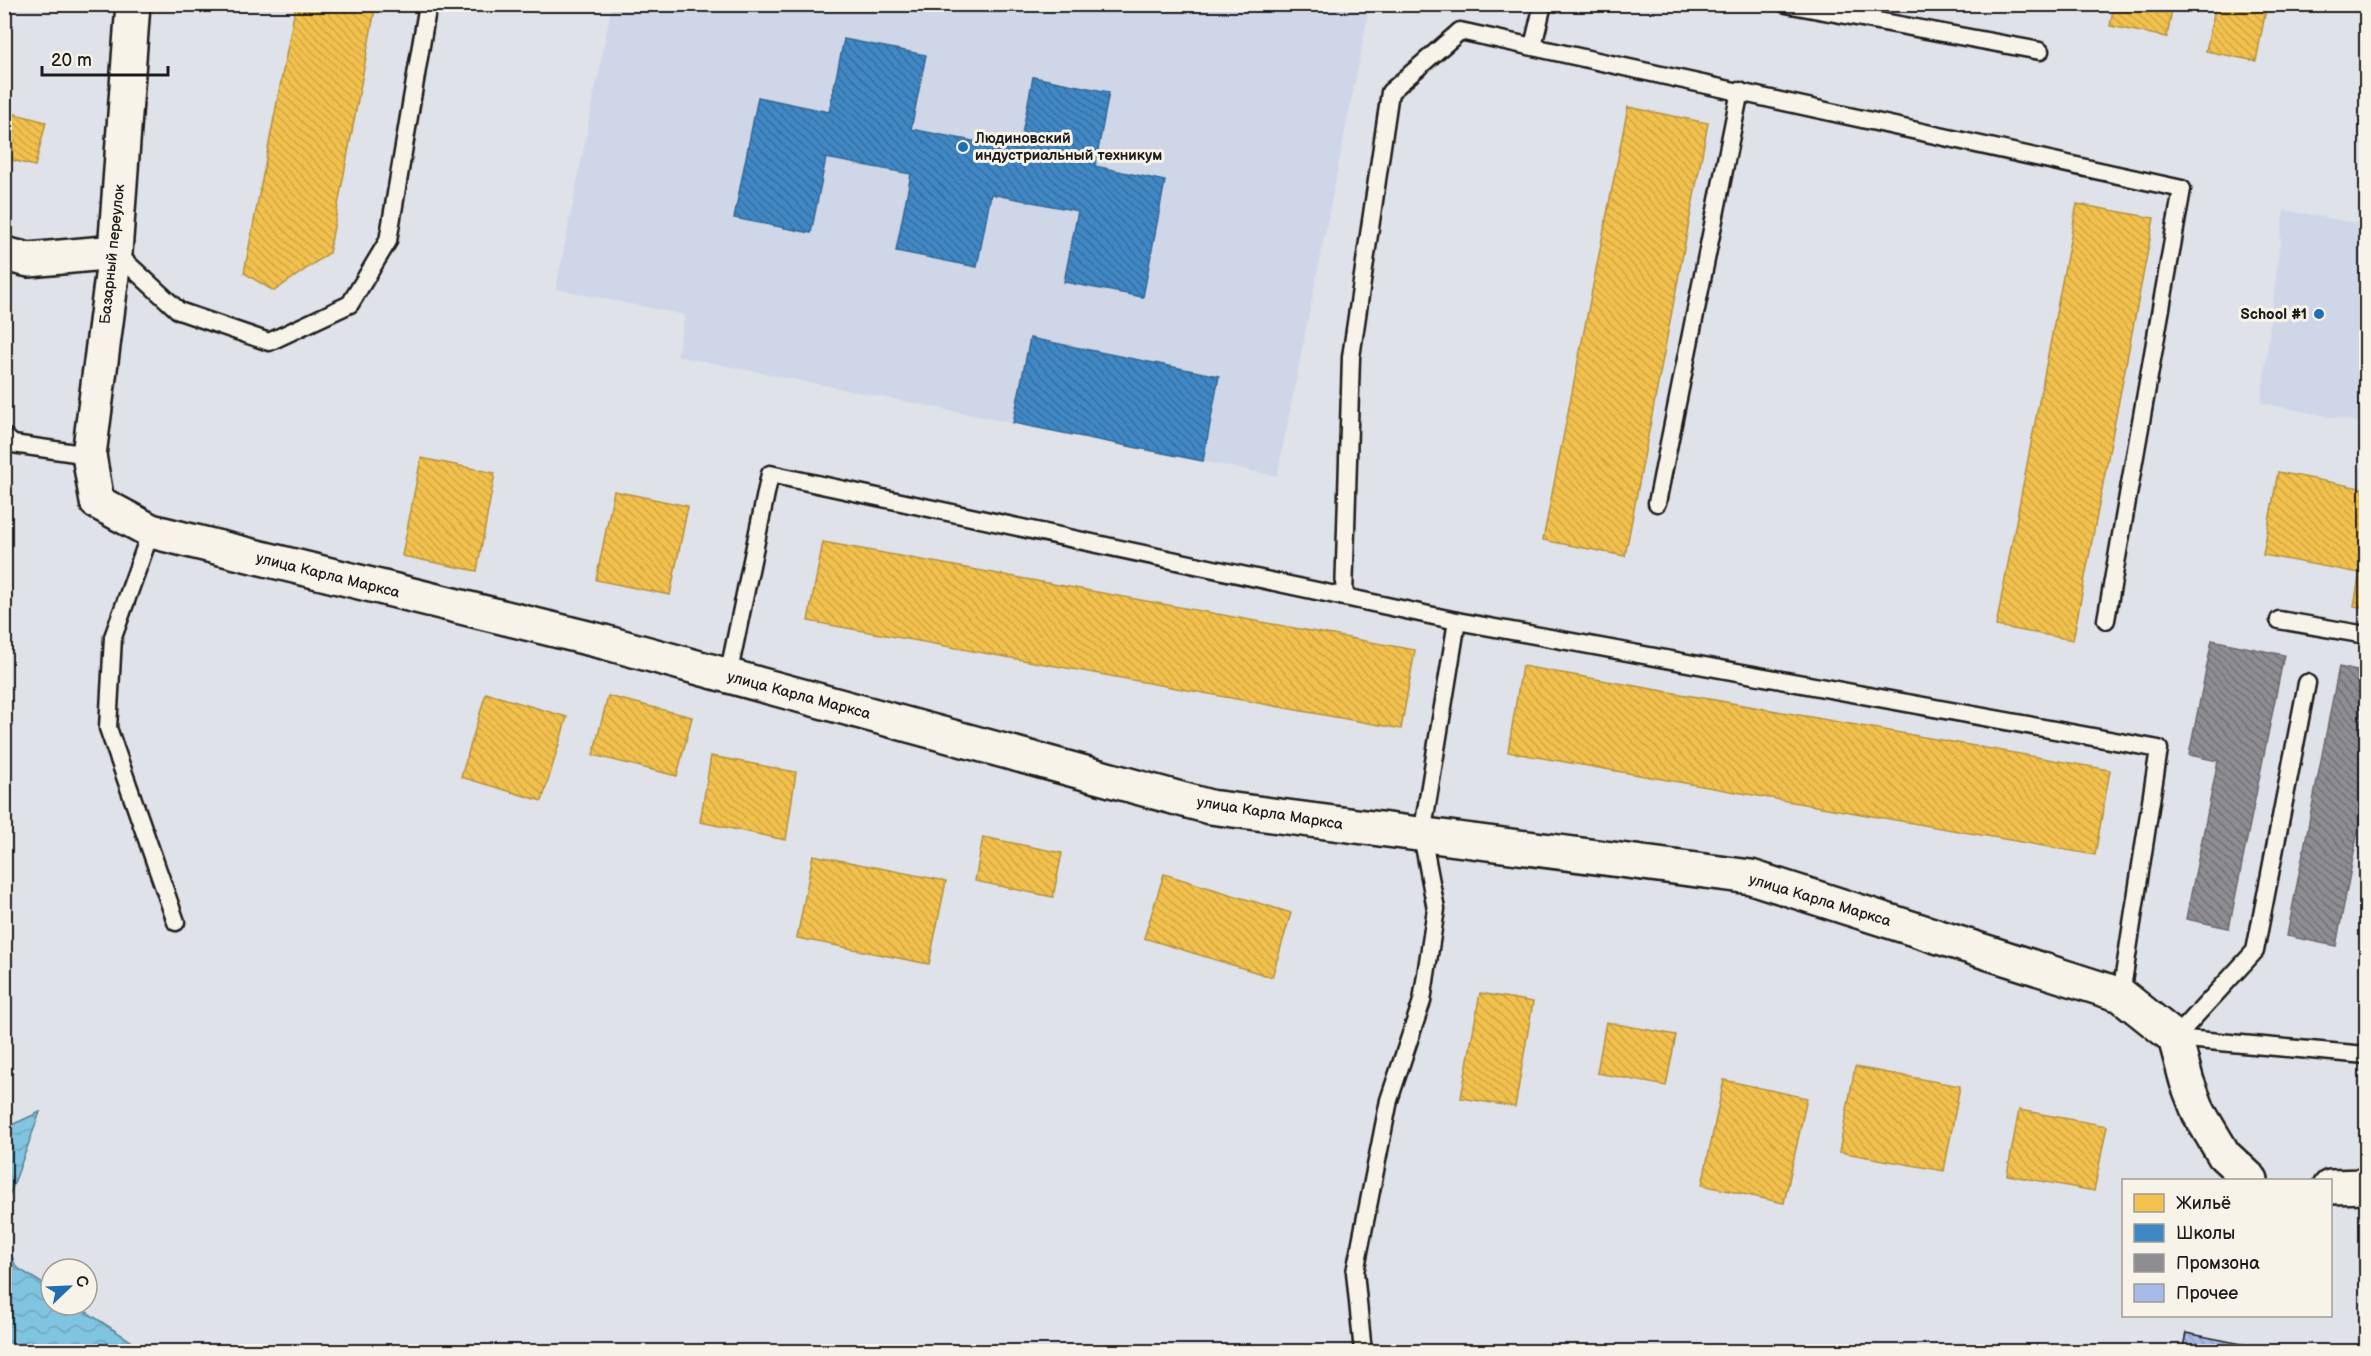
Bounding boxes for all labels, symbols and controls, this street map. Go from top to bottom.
scale bar [42,39,168,77]
text: 20 m [51,50,92,71]
place label: Людиновский индустриальный техникум [974,129,1162,165]
marker: Людиновский индустриальный техникум [956,140,970,154]
street label: Базарный переулок [96,183,129,325]
place label: School #1 [2241,305,2307,324]
marker: School #1 [2312,307,2326,321]
street label: улица Карла Маркса [254,548,402,603]
street label: улица Карла Маркса [725,667,873,724]
street label: улица Карла Маркса [1196,793,1344,834]
street label: улица Карла Маркса [1746,870,1893,931]
legend [2122,1179,2332,1317]
text: Жильё [2176,1193,2231,1214]
text: Школы [2176,1223,2235,1244]
text: Промзона [2176,1253,2260,1274]
north arrow [39,1257,99,1317]
text: С [71,1273,92,1291]
text: Прочее [2176,1283,2238,1304]

